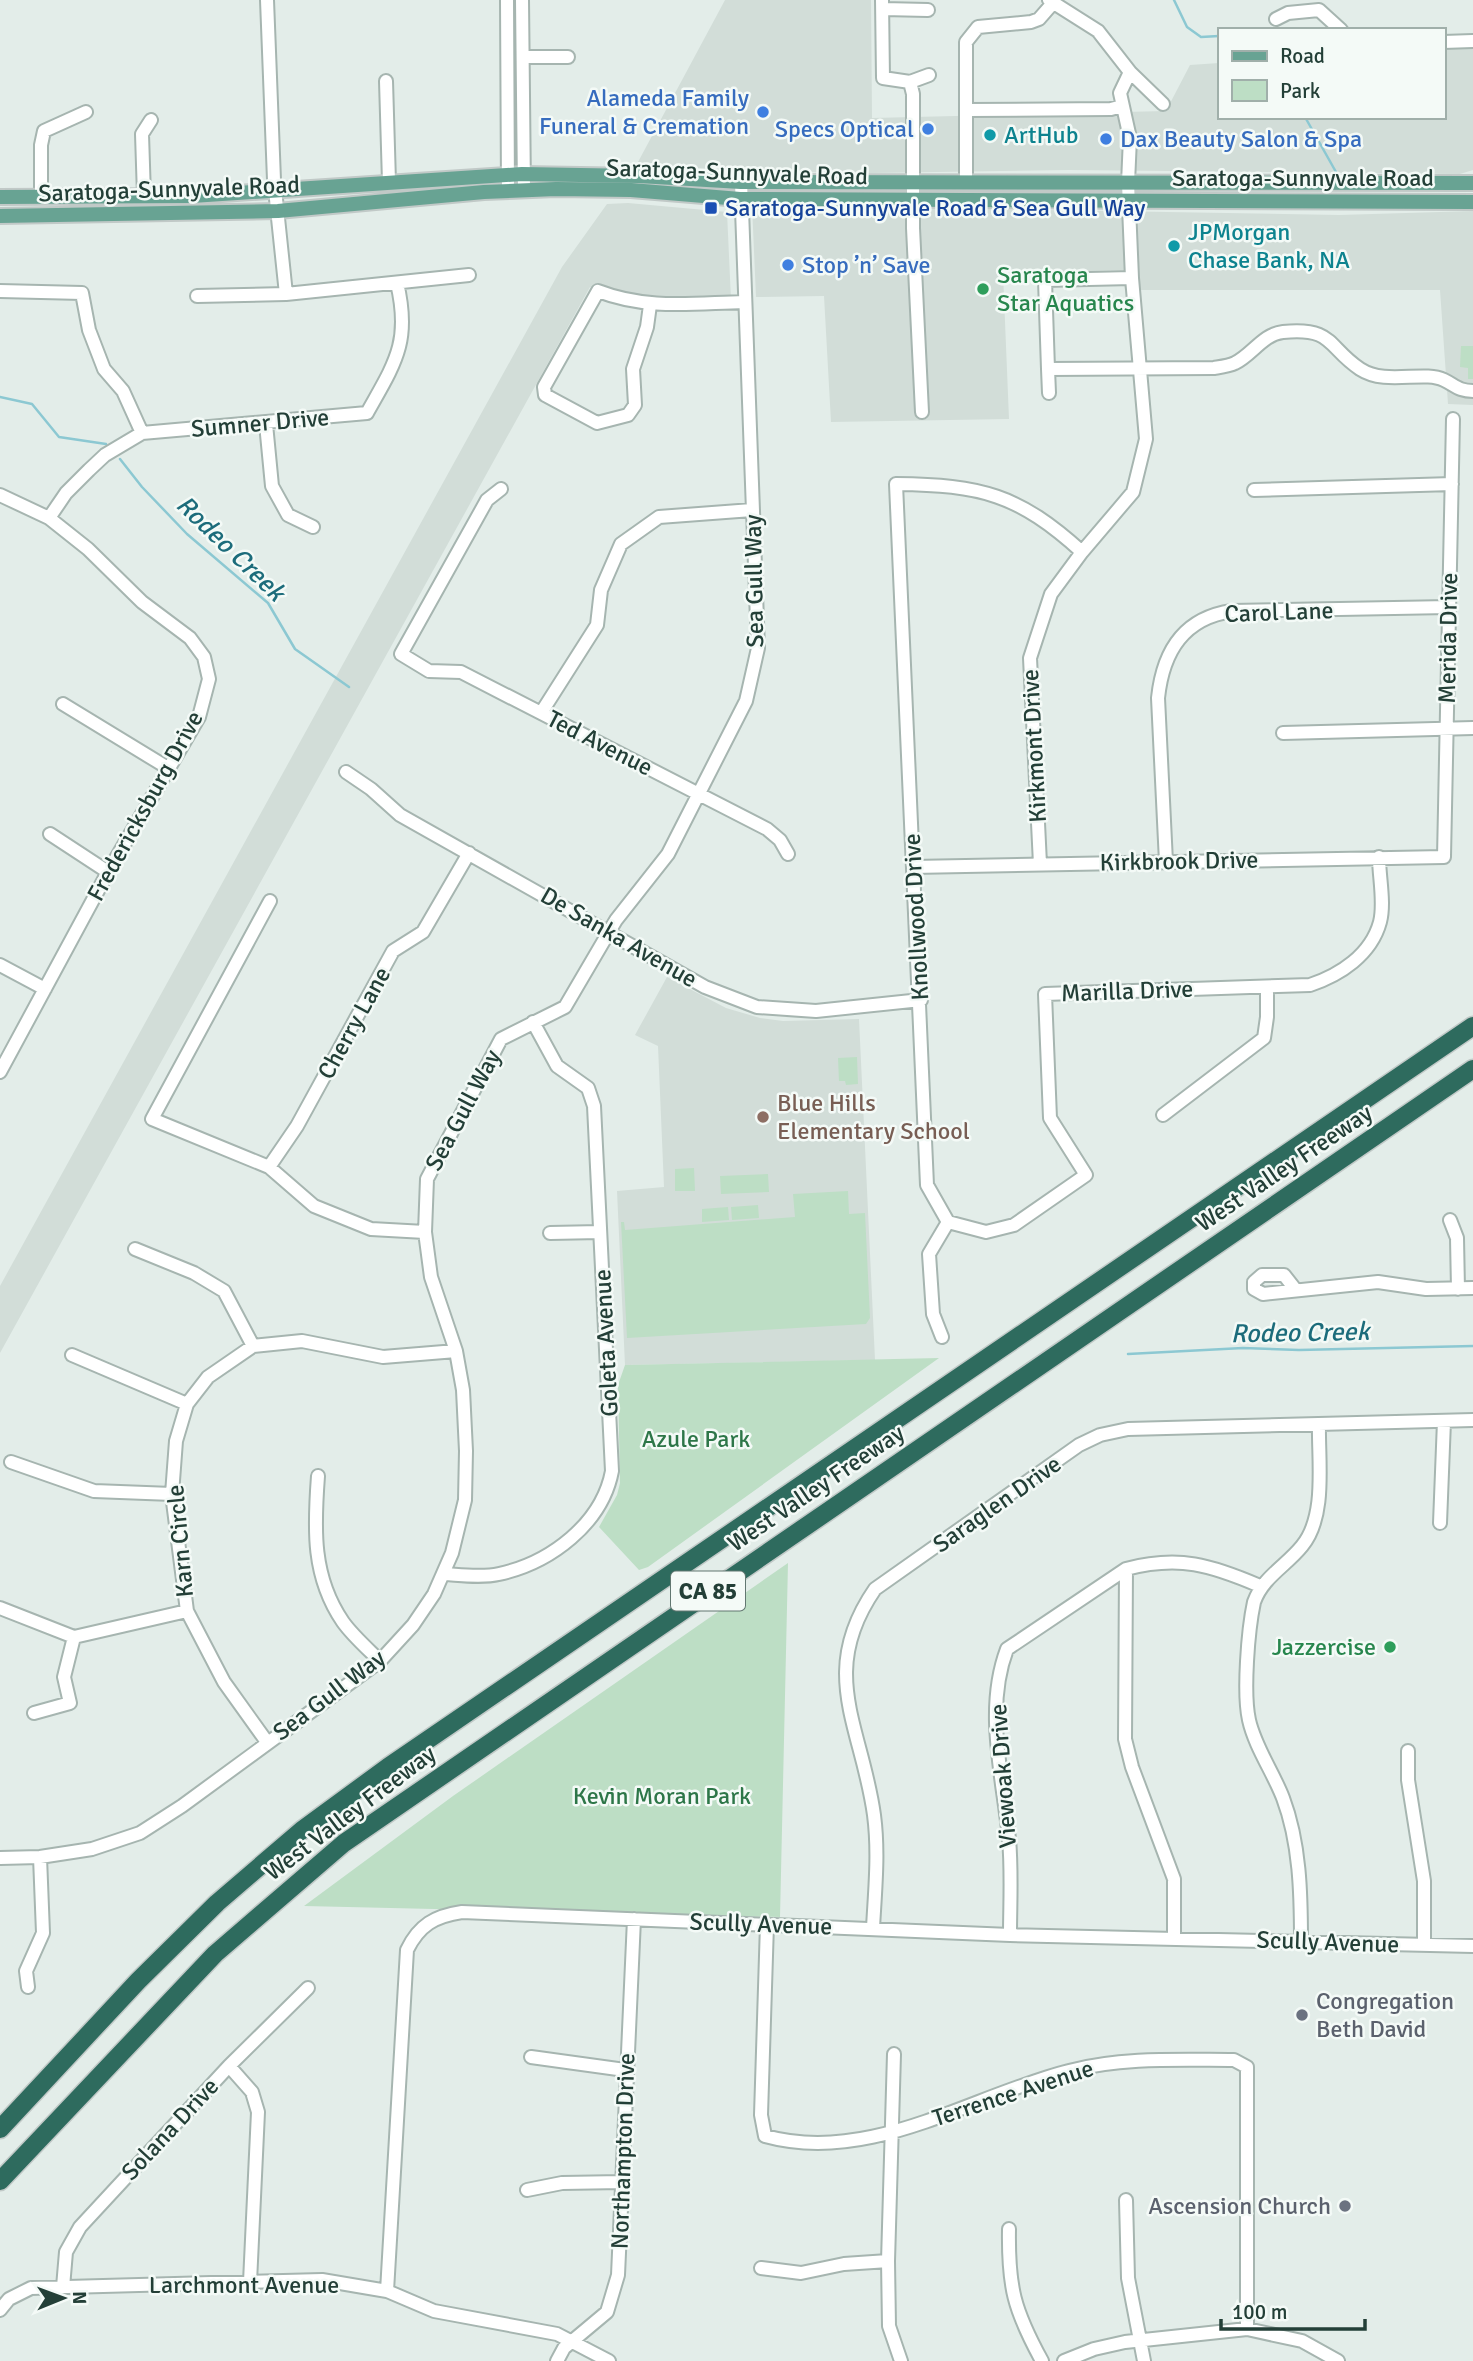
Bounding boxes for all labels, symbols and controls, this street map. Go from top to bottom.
legend [1218,28,1445,119]
text: Road [1280,43,1325,69]
text: Park [1280,78,1321,104]
place label: Alameda Family Funeral & Cremation [539,83,749,141]
marker: Alameda Family Funeral & Cremation [755,104,771,120]
place label: Specs Optical [775,114,914,144]
place label: ArtHub [1004,120,1078,150]
marker: Specs Optical [920,121,936,137]
place label: Dax Beauty Salon & Spa [1120,124,1362,154]
marker: ArtHub [982,127,998,143]
marker: Dax Beauty Salon & Spa [1098,131,1114,147]
street label: Saratoga-Sunnyvale Road [606,152,868,192]
street label: Saratoga-Sunnyvale Road [1172,163,1434,193]
street label: Saratoga-Sunnyvale Road [38,169,300,209]
place label: Saratoga-Sunnyvale Road & Sea Gull Way [725,193,1146,223]
marker: Saratoga-Sunnyvale Road & Sea Gull Way [703,200,719,216]
place label: JPMorgan Chase Bank, NA [1188,217,1350,275]
marker: JPMorgan Chase Bank, NA [1166,238,1182,254]
place label: Stop ’n’ Save [802,250,930,280]
marker: Stop ’n’ Save [780,257,796,273]
place label: Saratoga Star Aquatics [997,260,1134,318]
marker: Saratoga Star Aquatics [975,281,991,297]
street label: Sumner Drive [190,402,330,444]
water label: Rodeo Creek [169,489,293,610]
street label: Sea Gull Way [738,514,770,648]
street label: Merida Drive [1432,572,1464,704]
street label: Carol Lane [1224,595,1334,629]
street label: Kirkmont Drive [1015,668,1053,824]
street label: Ted Avenue [542,704,658,782]
street label: Fredericksburg Drive [80,706,210,906]
street label: Knollwood Drive [897,833,935,1001]
street label: Kirkbrook Drive [1099,845,1259,877]
street label: De Sanka Avenue [535,880,703,994]
street label: Cherry Lane [311,962,397,1084]
street label: Marilla Drive [1060,974,1194,1008]
street label: Sea Gull Way [419,1044,507,1176]
place label: Blue Hills Elementary School [777,1088,970,1146]
street label: West Valley Freeway [1190,1098,1378,1238]
marker: Blue Hills Elementary School [755,1109,771,1125]
street label: Goleta Avenue [587,1268,625,1418]
water label: Rodeo Creek [1230,1316,1372,1350]
street label: West Valley Freeway [722,1418,910,1558]
park label: Azule Park [642,1424,750,1454]
street label: Saraglen Drive [927,1449,1067,1559]
street label: Karn Circle [160,1483,200,1599]
road number: CA 85 [671,1572,745,1610]
place label: Jazzercise [1272,1632,1376,1662]
marker: Jazzercise [1382,1639,1398,1655]
street label: Sea Gull Way [267,1643,391,1747]
street label: Viewoak Drive [983,1703,1023,1849]
street label: West Valley Freeway [258,1739,442,1887]
park label: Kevin Moran Park [573,1781,751,1811]
street label: Scully Avenue [689,1907,833,1941]
street label: Scully Avenue [1256,1925,1400,1959]
place label: Congregation Beth David [1316,1986,1454,2044]
marker: Congregation Beth David [1294,2007,1310,2023]
street label: Northampton Drive [605,2052,641,2250]
street label: Terrence Avenue [929,2053,1097,2133]
street label: Solana Drive [115,2071,225,2187]
place label: Ascension Church [1148,2191,1331,2221]
marker: Ascension Church [1337,2198,1353,2214]
north arrow [28,2263,98,2333]
street label: Larchmont Avenue [149,2270,339,2300]
scale bar [1221,2288,1364,2332]
text: N [67,2291,91,2305]
text: 100 m [1232,2299,1287,2325]

